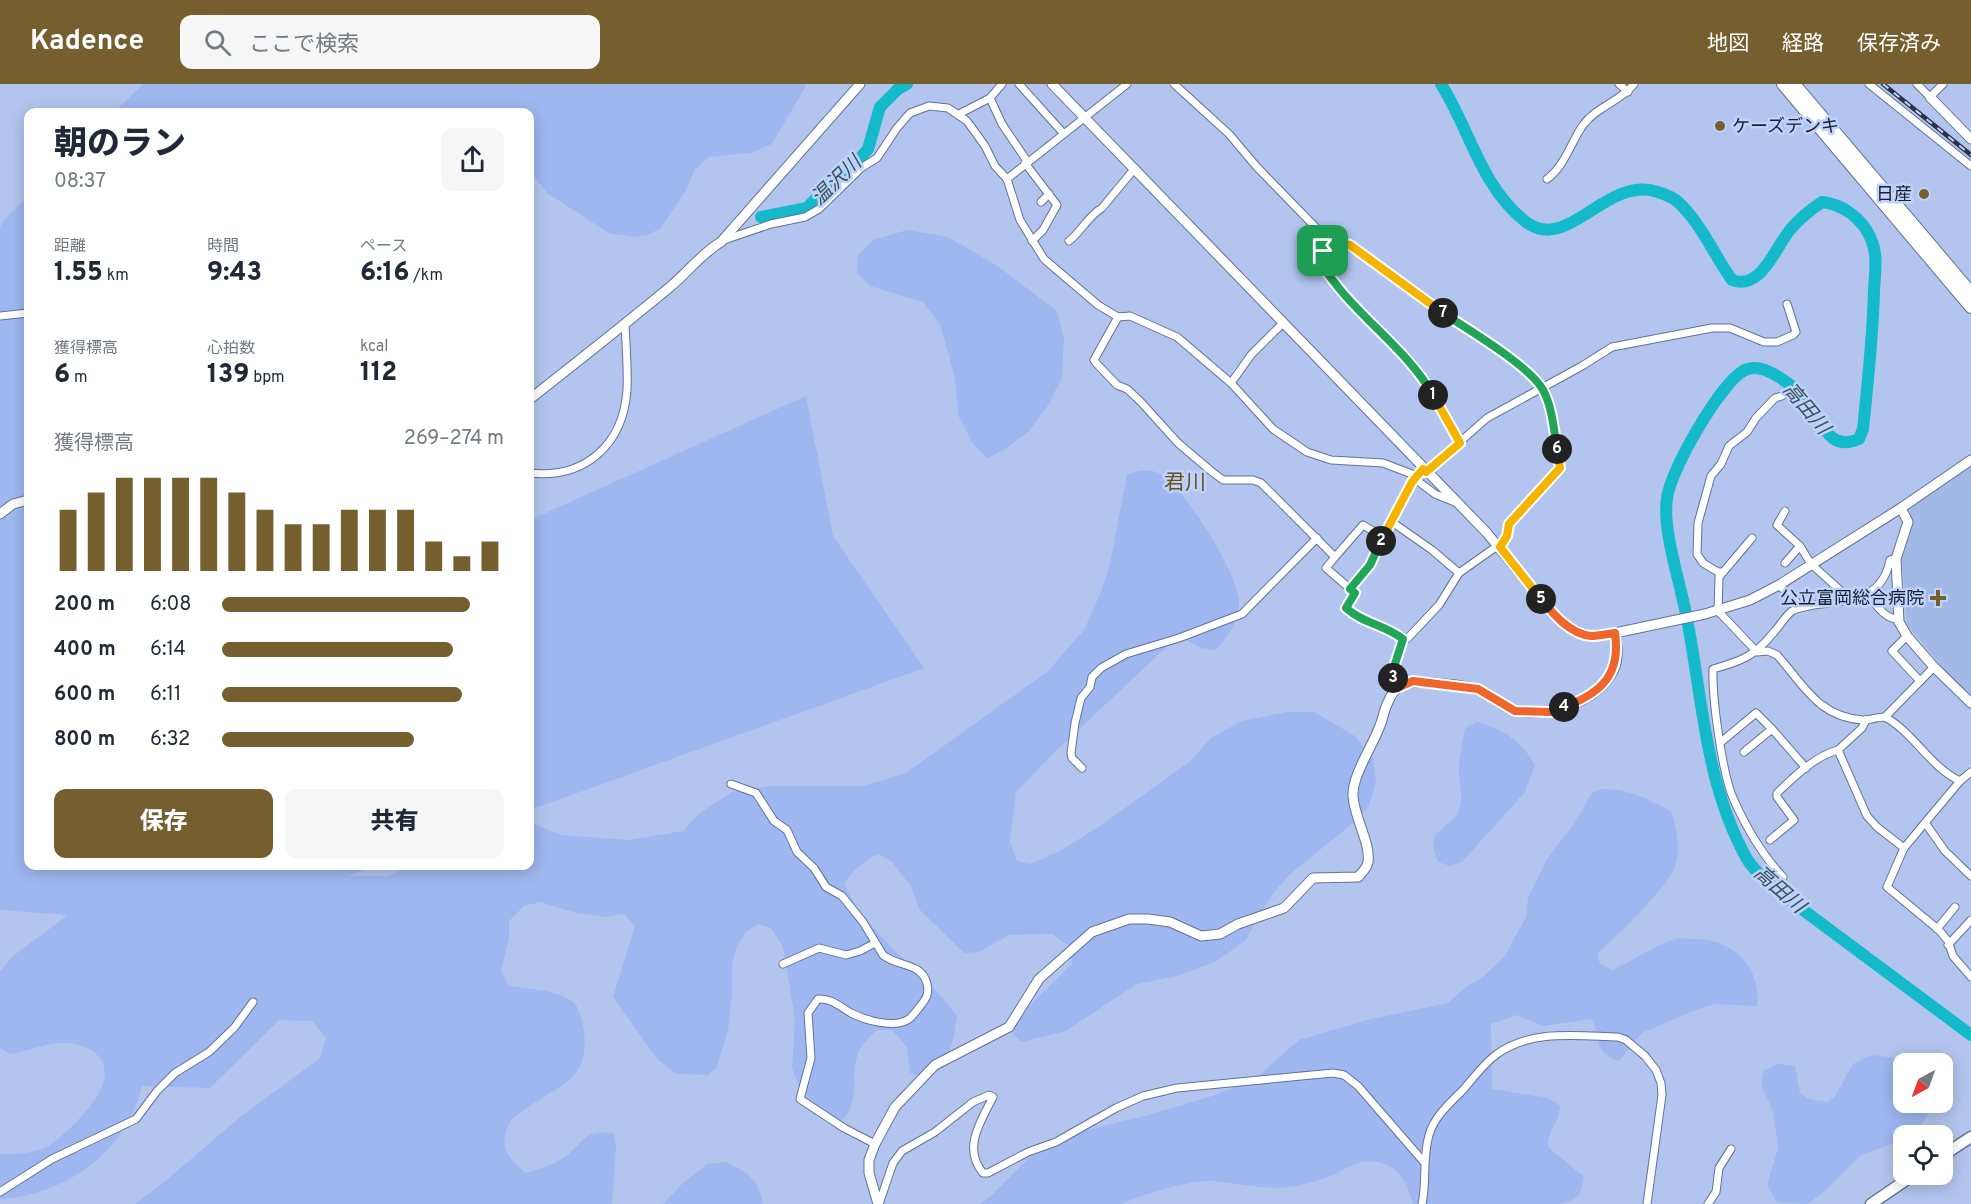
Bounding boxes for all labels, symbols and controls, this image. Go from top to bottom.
search box [180,15,600,69]
text: Kadence [30,24,144,60]
icon: search [201,26,234,59]
text: 地図 [1707,31,1749,58]
text: 経路 [1782,31,1824,58]
text: 保存済み [1857,31,1941,58]
text: ここで検索 [249,32,359,59]
place label: ケーズデンキ [1732,116,1839,139]
marker: ケーズデンキ [1713,119,1727,133]
text: 朝のラン [54,125,186,167]
button: share [441,128,504,191]
water label: 温沢川 [807,150,869,212]
text: 08:37 [54,169,106,195]
place label: 日産 [1876,184,1912,207]
marker: 日産 [1917,187,1931,201]
pin [1297,225,1348,276]
icon: arrive [1306,234,1339,267]
text: 距離 [54,237,86,257]
text: 時間 [207,237,239,257]
text: ペース [360,237,407,257]
text: 1.55 [54,257,103,290]
text: 9:43 [207,257,262,290]
text: 6:16 [360,257,409,290]
text: km [103,266,129,286]
text: /km [409,266,443,286]
pin: 7 [1428,298,1458,328]
text: 7 [1439,303,1447,323]
text: kcal [360,337,388,357]
text: 獲得標高 [54,339,118,359]
text: 心拍数 [207,339,255,359]
text: 112 [360,357,397,390]
text: 6 [54,359,70,392]
text: 139 [207,359,249,392]
text: m [70,368,87,388]
text: bpm [249,368,285,388]
water label: 高田川 [1776,378,1836,442]
pin: 1 [1418,380,1448,410]
text: 1 [1430,385,1436,405]
text: 269–274 m [404,426,504,452]
text: 獲得標高 [54,431,134,457]
pin: 6 [1542,434,1572,464]
text: 6 [1552,439,1562,459]
district label: 君川 [1164,470,1206,497]
pin: 2 [1366,526,1396,556]
text: 2 [1376,531,1386,551]
pin: 5 [1526,584,1556,614]
place label: 公立富岡総合病院 [1780,588,1924,611]
text: 5 [1536,589,1546,609]
marker: 公立富岡総合病院 [1929,589,1947,607]
text: 200 m [54,592,115,618]
text: 6:08 [150,592,192,618]
text: 400 m [54,637,116,663]
text: 6:14 [150,637,186,663]
pin: 3 [1378,663,1408,693]
text: 3 [1388,668,1398,688]
text: 600 m [54,682,115,708]
text: 6:11 [150,682,181,708]
pin: 4 [1549,692,1579,722]
text: 4 [1559,697,1569,717]
text: 800 m [54,727,115,753]
text: 6:32 [150,727,190,753]
button: 保存 [54,789,273,858]
button: 共有 [285,789,504,858]
water label: 高田川 [1748,861,1811,921]
north arrow [1893,1053,1953,1113]
map controls [1893,1053,1953,1185]
button: locate [1893,1125,1953,1185]

